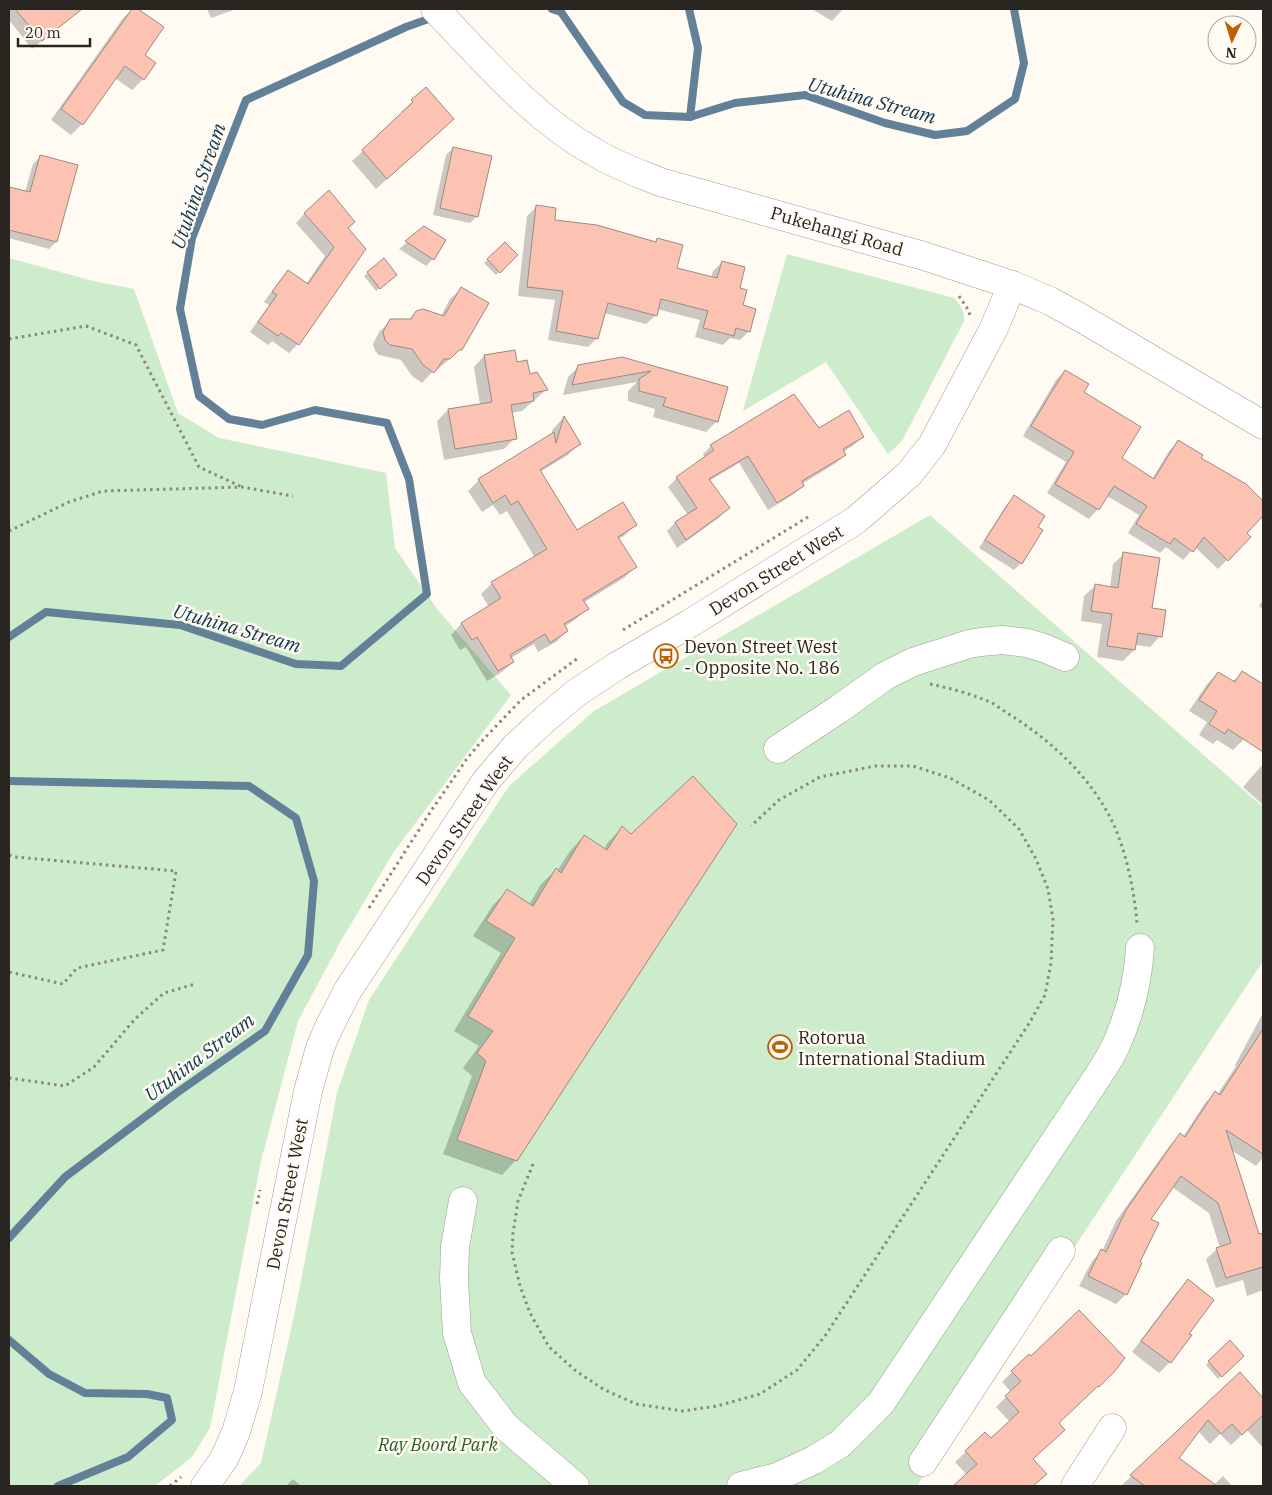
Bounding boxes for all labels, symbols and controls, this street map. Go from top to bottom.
scale bar [18,15,90,47]
north arrow [1207,15,1257,65]
text: 20 m [25,23,61,42]
text: N [1225,44,1237,62]
water label: Utuhina Stream [805,71,939,129]
water label: Utuhina Stream [165,120,231,252]
street label: Pukehangi Road [768,201,906,261]
street label: Devon Street West [705,520,847,620]
water label: Utuhina Stream [170,598,304,658]
place label: Devon Street West - Opposite No. 186 [684,635,840,679]
bus stop icon: Devon Street West - Opposite No. 186 [653,643,679,669]
street label: Devon Street West [411,750,517,890]
water label: Utuhina Stream [139,1008,259,1106]
place label: Rotorua International Stadium [798,1026,986,1070]
sports icon: Rotorua International Stadium [767,1034,793,1060]
street label: Devon Street West [261,1116,313,1272]
park label: Ray Boord Park [377,1433,498,1456]

